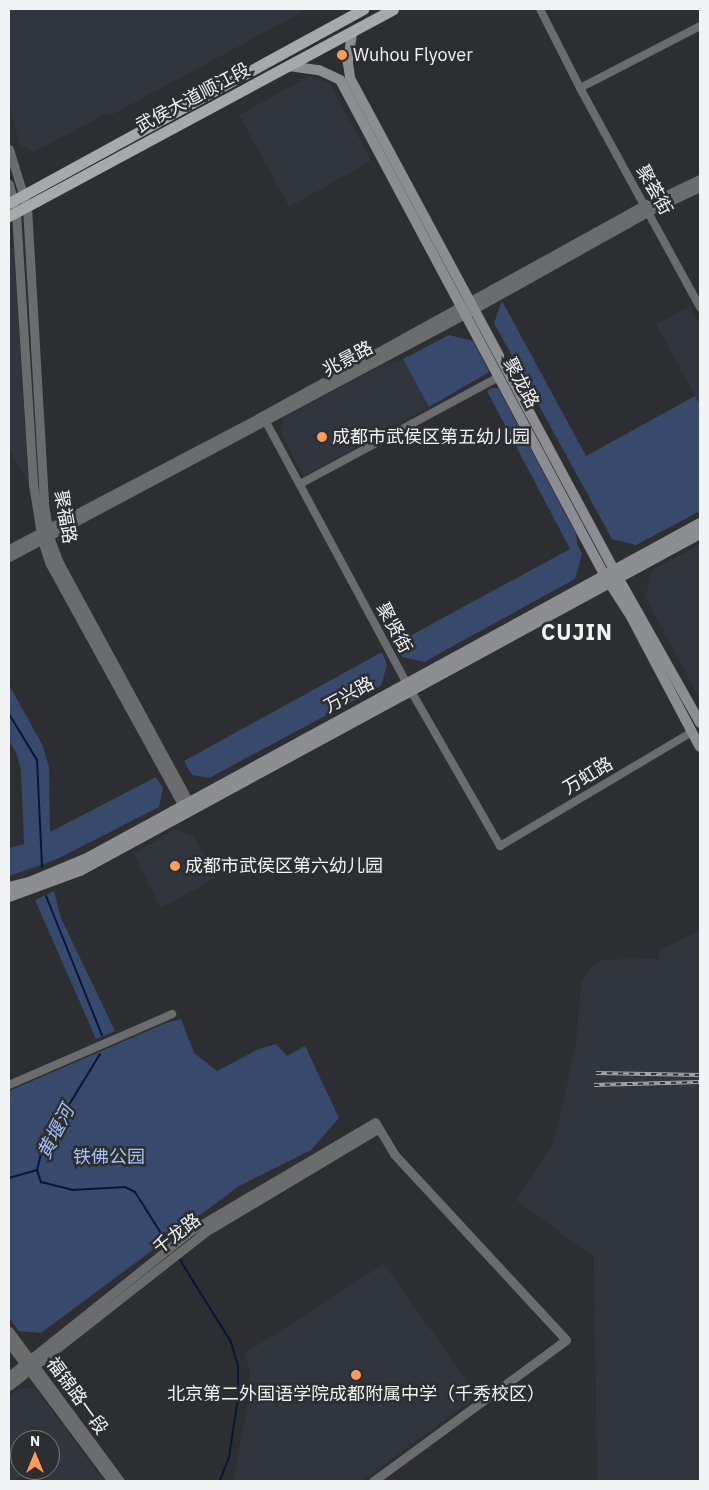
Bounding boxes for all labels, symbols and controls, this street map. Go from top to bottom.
place label: Wuhou Flyover [353,44,473,66]
marker: Wuhou Flyover [335,48,349,62]
street label: 武侯大道顺江段 [132,59,254,137]
street label: 聚荟街 [631,161,677,219]
street label: 兆景路 [319,337,377,381]
street label: 聚龙路 [499,354,543,412]
place label: 成都市武侯区第五幼儿园 [332,426,530,448]
marker: 成都市武侯区第五幼儿园 [316,431,328,443]
street label: 聚福路 [50,489,80,545]
street label: 聚贤街 [372,599,416,657]
district label: CUJIN [540,619,614,645]
street label: 万兴路 [320,672,378,718]
street label: 万虹路 [559,753,617,799]
place label: 成都市武侯区第六幼儿园 [185,855,383,877]
marker: 成都市武侯区第六幼儿园 [169,860,181,872]
water label: 黄堰河 [33,1101,79,1163]
park label: 铁佛公园 [73,1146,145,1168]
street label: 千龙路 [149,1209,205,1259]
street label: 福锦路一段 [42,1353,112,1439]
marker: 北京第二外国语学院成都附属中学（千秀校区） [350,1369,362,1381]
place label: 北京第二外国语学院成都附属中学（千秀校区） [167,1383,545,1405]
north arrow [10,1430,60,1480]
text: N [30,1432,40,1450]

